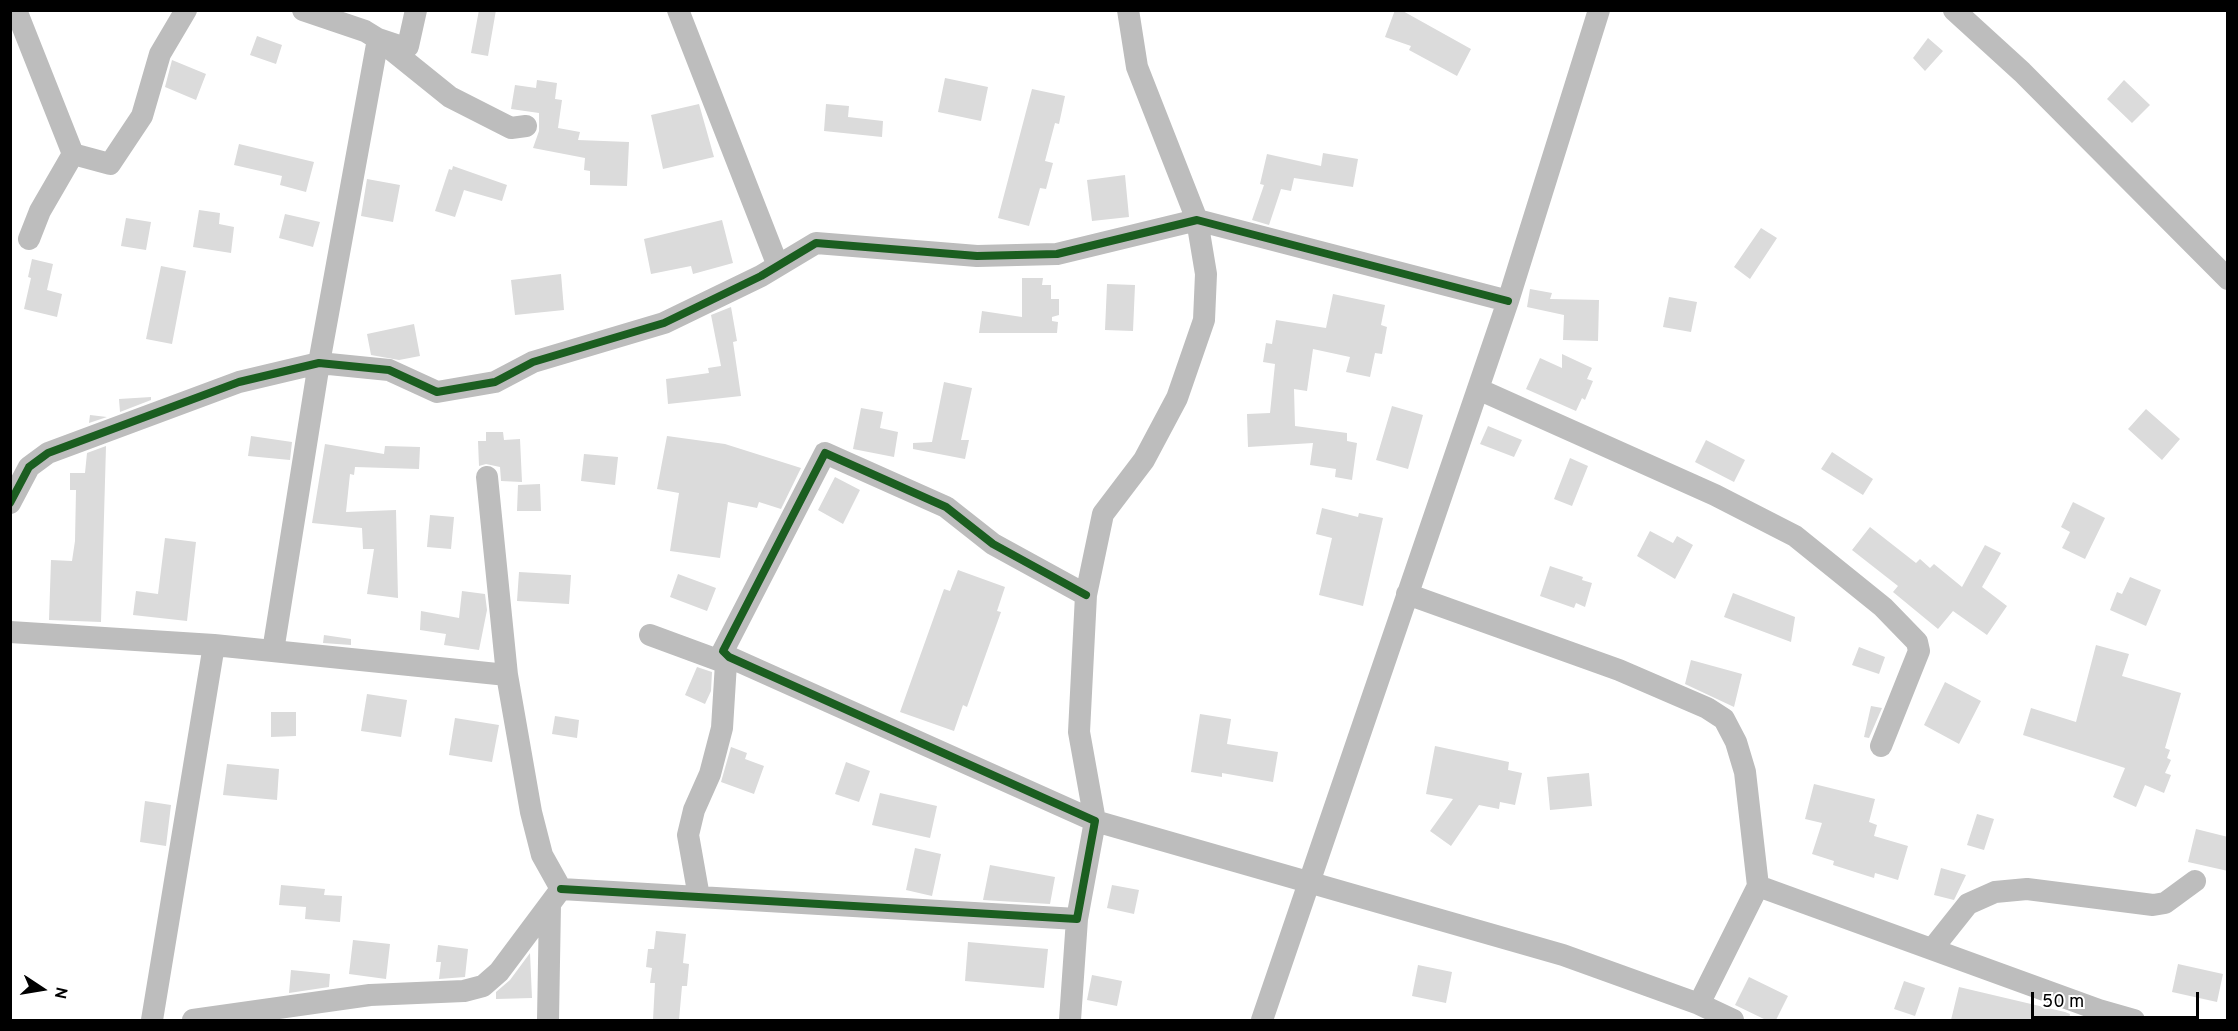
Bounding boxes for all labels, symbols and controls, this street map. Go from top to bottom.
north arrow [12,959,72,1019]
scale bar [2034,980,2202,1018]
text: N [49,985,71,1000]
text: 50 m [2042,991,2084,1014]

